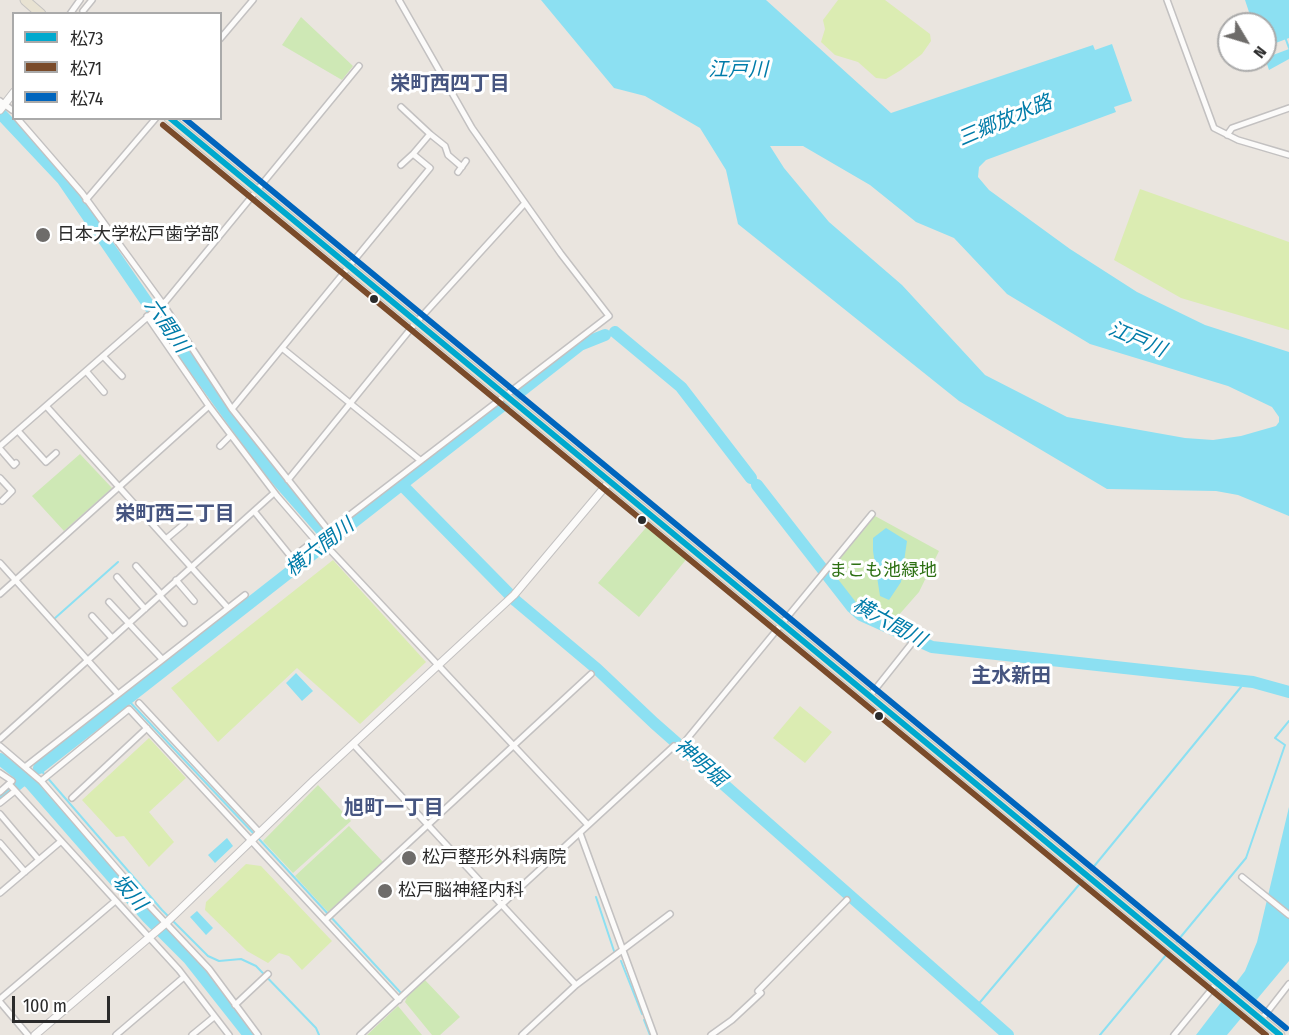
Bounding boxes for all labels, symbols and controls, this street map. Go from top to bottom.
legend [12,12,222,120]
north arrow [1217,12,1277,72]
text: 松73 [70,28,103,50]
text: N [1250,43,1270,62]
text: 松71 [70,58,102,80]
water label: 江戸川 [708,58,768,82]
district label: 栄町西四丁目 [390,72,510,96]
text: 松74 [70,88,103,110]
water label: 三郷放水路 [954,90,1056,152]
place label: 日本大学松戸歯学部 [57,224,219,246]
marker: 日本大学松戸歯学部 [34,226,52,244]
unlabelled marker [368,293,380,305]
water label: 六間川 [139,295,193,357]
water label: 江戸川 [1105,317,1169,363]
district label: 栄町西三丁目 [115,502,235,526]
water label: 横六間川 [281,514,359,582]
unlabelled marker [636,514,648,526]
park label: まこも池緑地 [829,560,937,582]
water label: 横六間川 [848,593,930,653]
district label: 主水新田 [971,664,1051,688]
unlabelled marker [873,710,885,722]
water label: 神明堀 [669,734,731,792]
district label: 旭町一丁目 [344,796,444,820]
place label: 松戸整形外科病院 [422,847,566,869]
marker: 松戸整形外科病院 [400,849,418,867]
water label: 坂川 [107,870,151,916]
place label: 松戸脳神経内科 [398,880,524,902]
marker: 松戸脳神経内科 [376,882,394,900]
scale bar [15,984,112,1022]
text: 100 m [23,995,67,1017]

